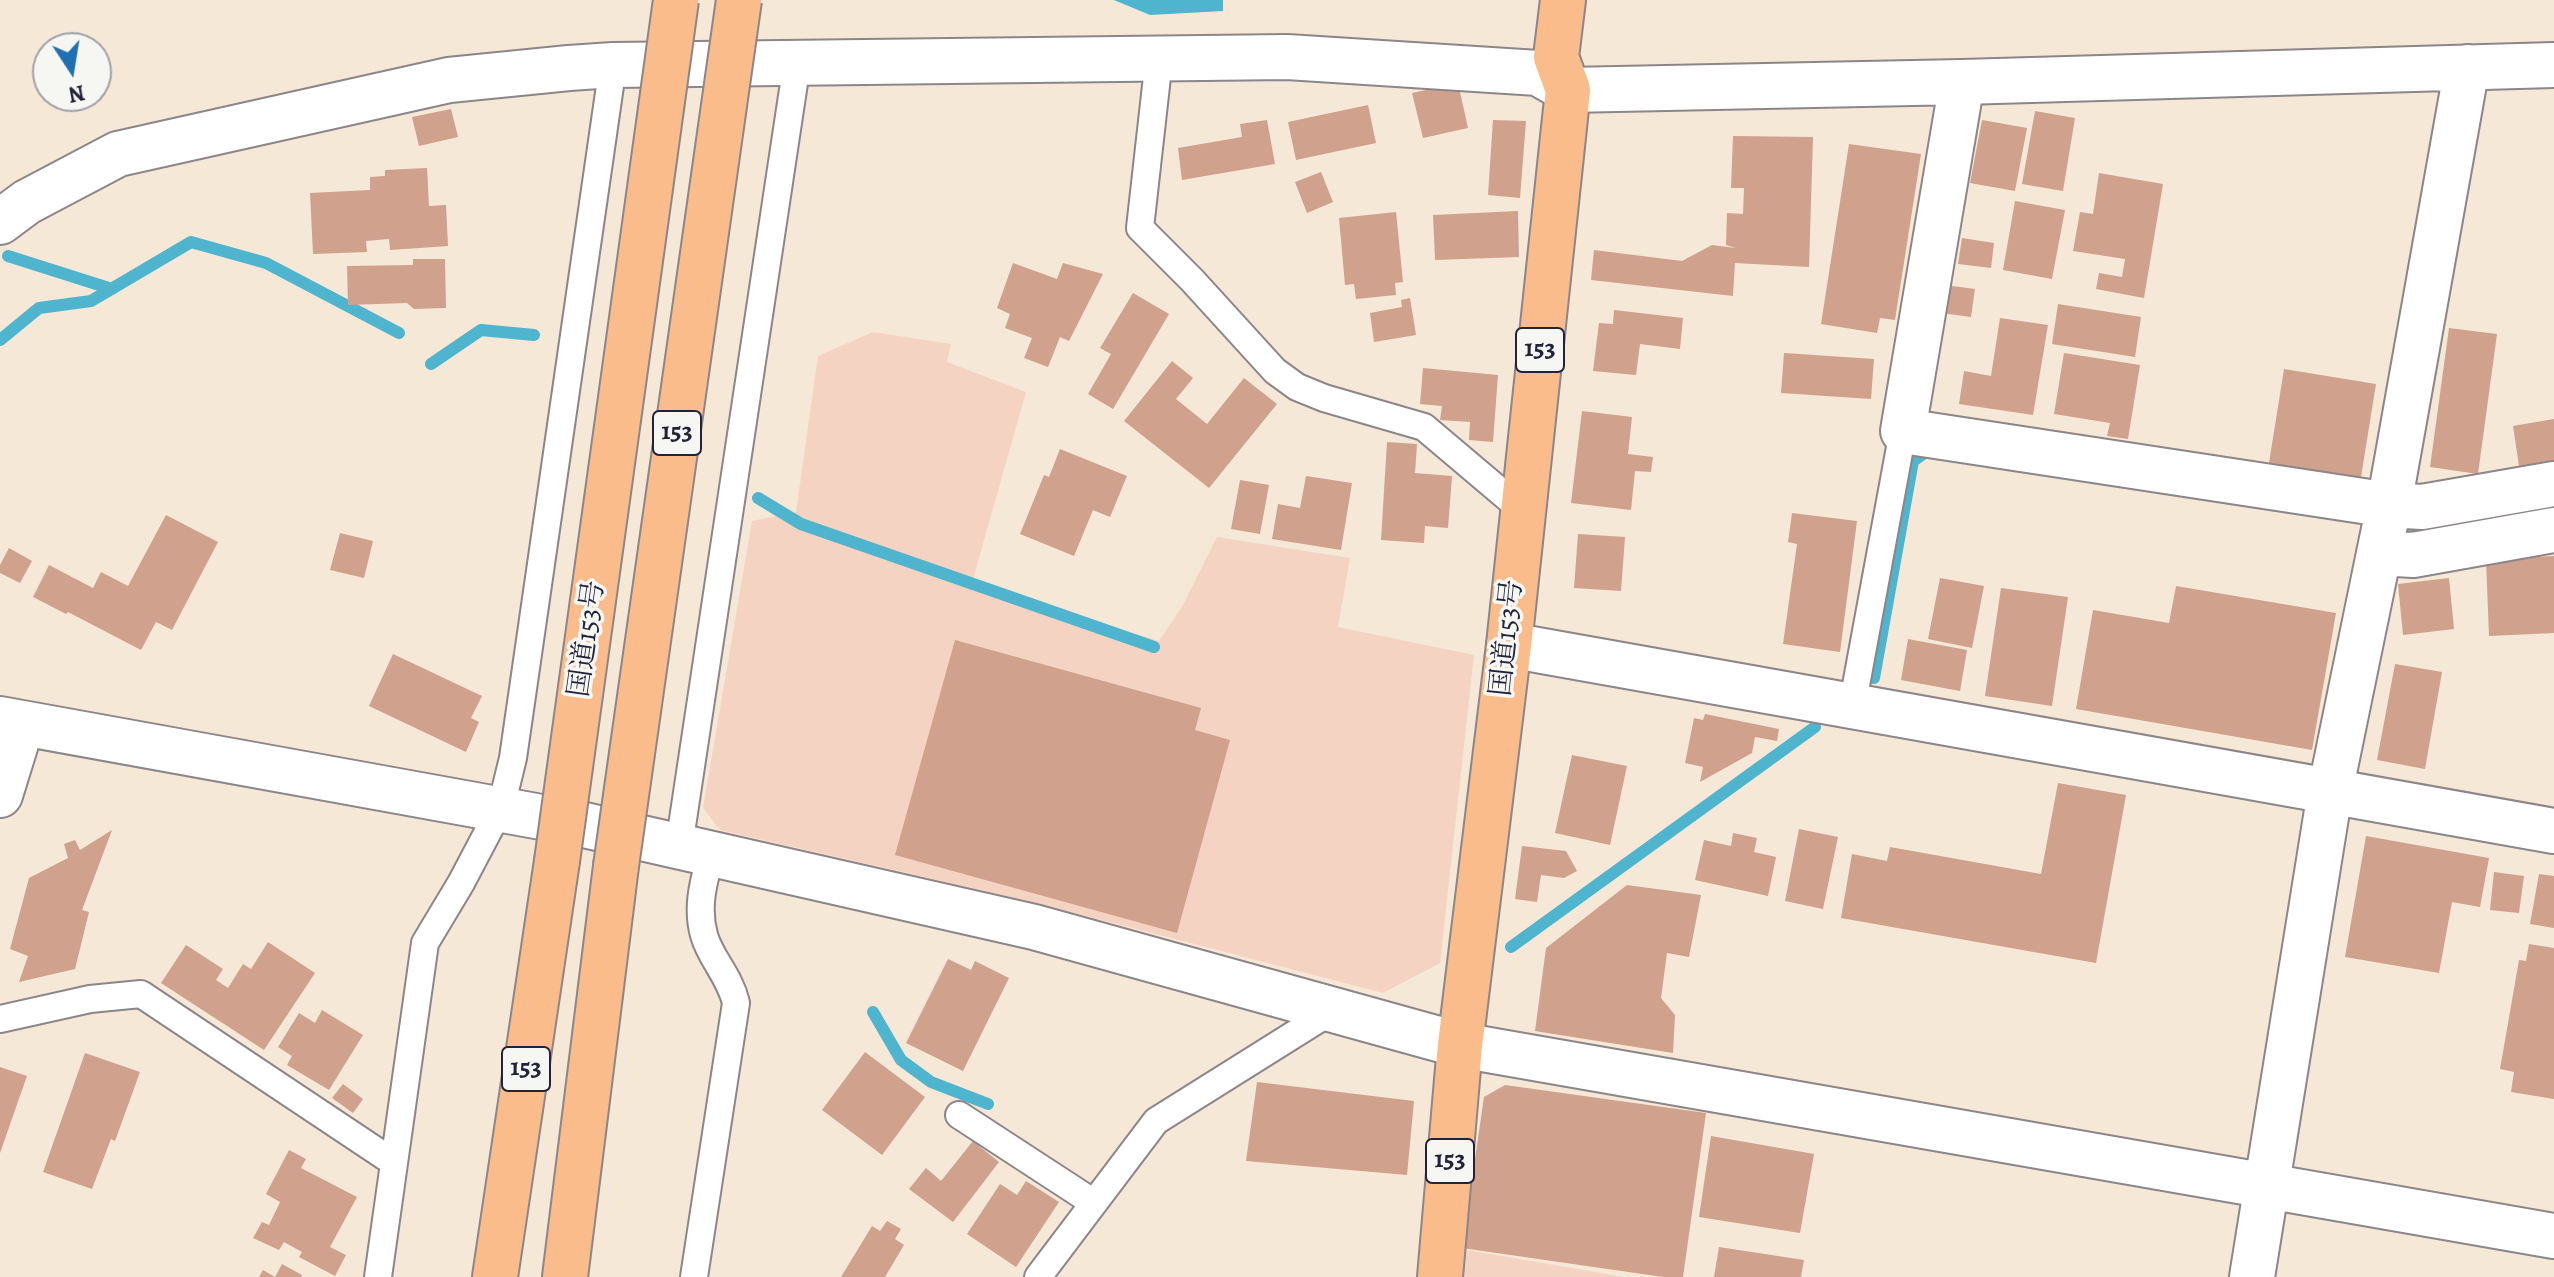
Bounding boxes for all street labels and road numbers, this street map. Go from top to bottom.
road number: 153 [1516,328,1564,372]
road number: 153 [653,411,701,455]
street label: 国道153号 [1485,578,1531,698]
street label: 国道153号 [563,579,613,699]
road number: 153 [502,1047,550,1091]
road number: 153 [1426,1139,1474,1183]

